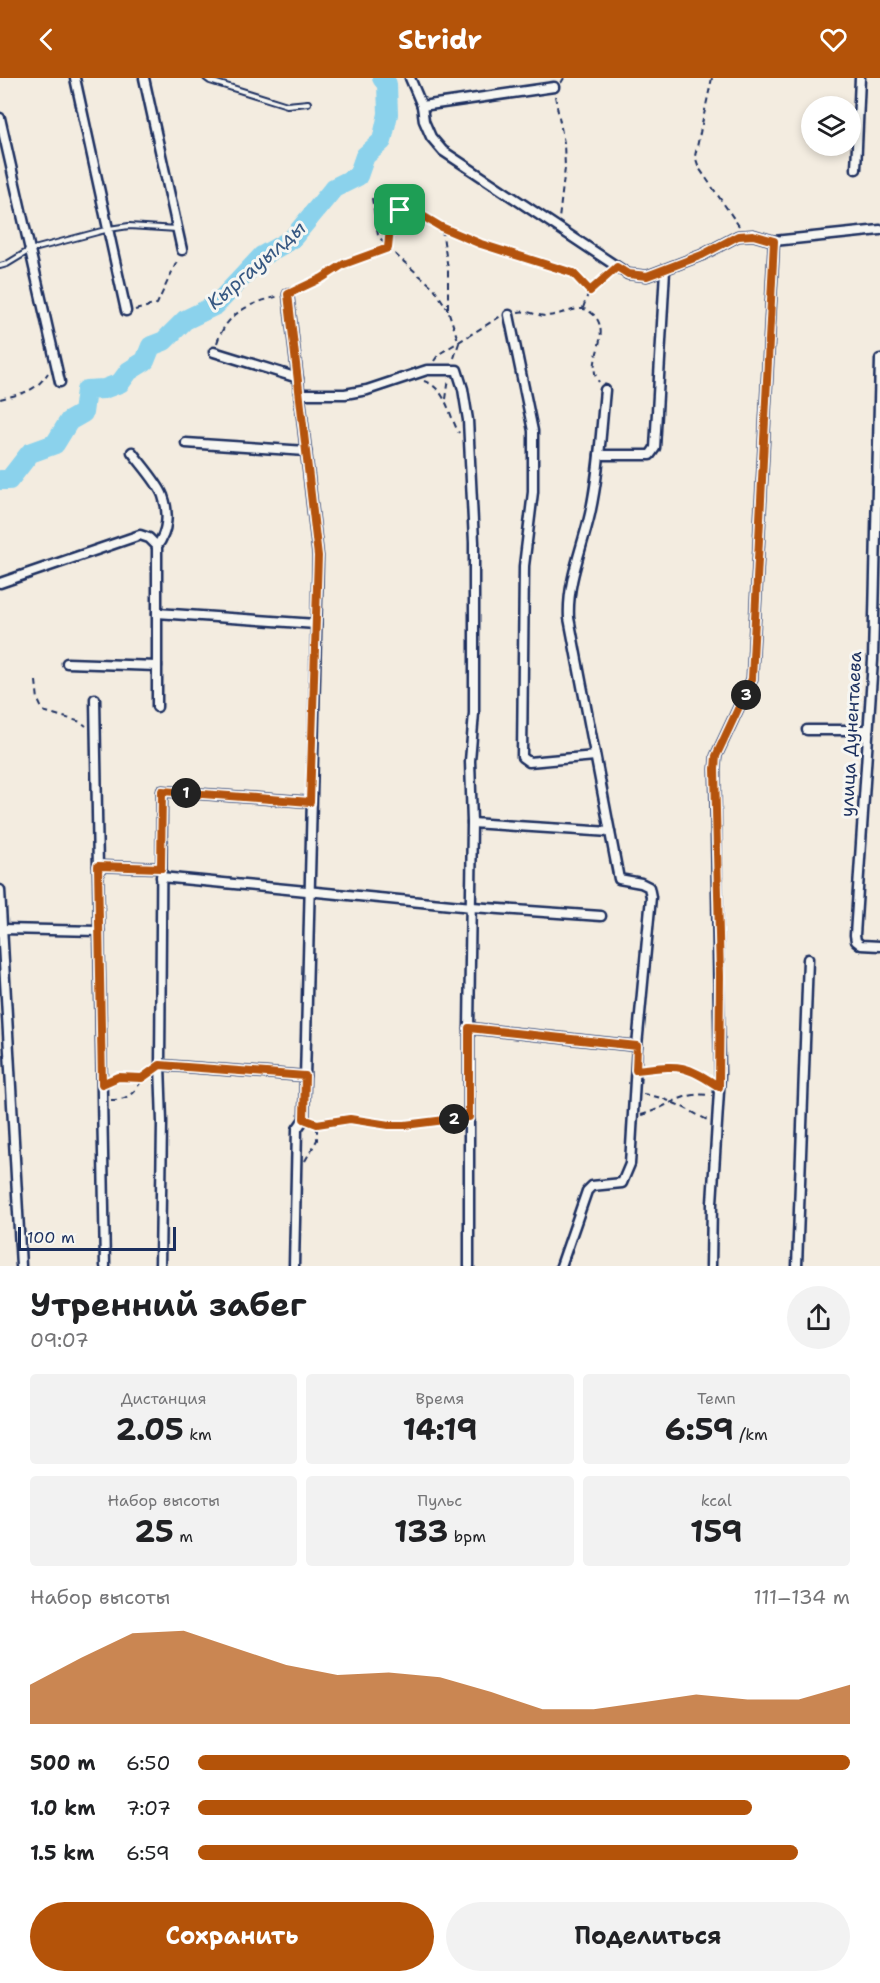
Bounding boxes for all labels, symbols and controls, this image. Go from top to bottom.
text: Stridr [398,21,482,58]
icon: back [30,23,63,56]
icon: heart [817,23,850,56]
map controls [801,96,861,156]
button: layers [801,96,861,156]
pin [374,184,425,235]
icon: arrive [383,193,416,226]
water label: Кыргауылды [201,215,311,315]
street label: улица Дунентаева [835,651,867,817]
pin: 3 [731,680,761,710]
text: 3 [740,684,752,705]
pin: 1 [171,778,201,808]
text: 1 [182,782,190,803]
pin: 2 [439,1104,469,1134]
text: 2 [448,1108,460,1129]
scale bar [18,1224,176,1252]
text: 100 m [27,1227,75,1248]
text: Утренний забег [30,1282,307,1327]
button: share [787,1286,850,1349]
text: 09:07 [30,1327,89,1353]
text: Дистанция [121,1388,207,1409]
text: Время [416,1388,464,1409]
text: Темп [697,1388,736,1409]
text: 2.05 [116,1409,184,1450]
text: 14:19 [403,1409,477,1450]
text: 6:59 [665,1409,734,1450]
text: km [184,1424,212,1445]
text: /km [734,1424,768,1445]
text: Набор высоты [108,1490,220,1511]
text: Пульс [418,1490,462,1511]
text: kcal [701,1490,732,1511]
text: 25 [134,1511,174,1552]
text: 133 [394,1511,448,1552]
text: 159 [690,1511,743,1552]
text: m [174,1526,193,1547]
text: bpm [448,1526,486,1547]
text: Набор высоты [30,1584,170,1610]
text: 111–134 m [754,1584,850,1610]
text: 500 m [30,1750,96,1776]
text: 6:50 [126,1750,170,1776]
text: 1.0 km [30,1795,95,1821]
text: 7:07 [126,1795,171,1821]
text: 1.5 km [30,1840,94,1866]
text: 6:59 [126,1840,170,1866]
button: Сохранить [30,1902,434,1971]
button: Поделиться [446,1902,850,1971]

